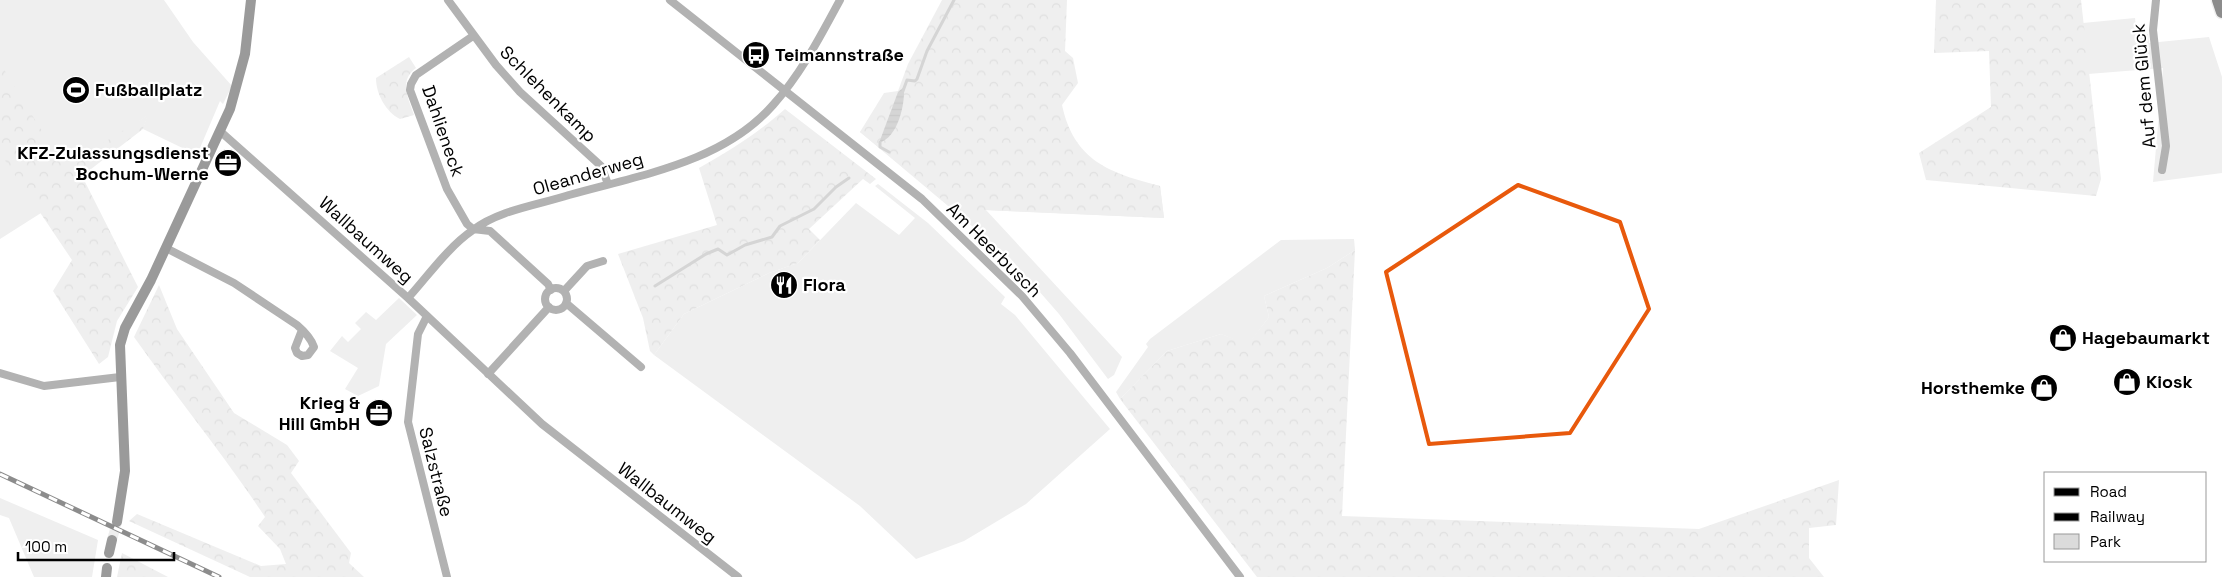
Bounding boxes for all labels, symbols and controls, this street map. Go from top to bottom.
street label: Auf dem Glück [2127,22,2160,149]
street label: Schlehenkamp [495,40,602,147]
bus stop icon: Teimannstraße [741,40,771,70]
place label: Teimannstraße [775,43,904,66]
sports icon: Fußballplatz [61,75,91,105]
place label: Fußballplatz [95,78,202,101]
street label: Dahlieneck [417,82,470,180]
place label: KFZ-Zulassungsdienst Bochum-Werne [17,141,209,185]
street label: Oleanderweg [530,147,646,200]
office icon: KFZ-Zulassungsdienst Bochum-Werne [213,148,243,178]
street label: Wallbaumweg [314,191,418,288]
street label: Am Heerbusch [942,197,1047,302]
restaurant icon: Flora [769,270,799,300]
place label: Flora [803,273,846,296]
shop icon: Hagebaumarkt [2048,323,2078,353]
place label: Hagebaumarkt [2082,326,2210,349]
shop icon: Kiosk [2112,367,2142,397]
place label: Kiosk [2146,370,2193,393]
shop icon: Horsthemke [2029,373,2059,403]
place label: Horsthemke [1921,376,2025,399]
place label: Krieg & Hill GmbH [279,391,360,435]
office icon: Krieg & Hill GmbH [364,398,394,428]
street label: Salzstraße [414,425,459,519]
street label: Wallbaumweg [613,457,721,548]
legend [2044,472,2207,562]
text: Road [2090,482,2127,501]
text: Railway [2090,507,2145,526]
scale bar [18,530,174,562]
text: Park [2090,532,2121,551]
text: 100 m [25,537,67,556]

